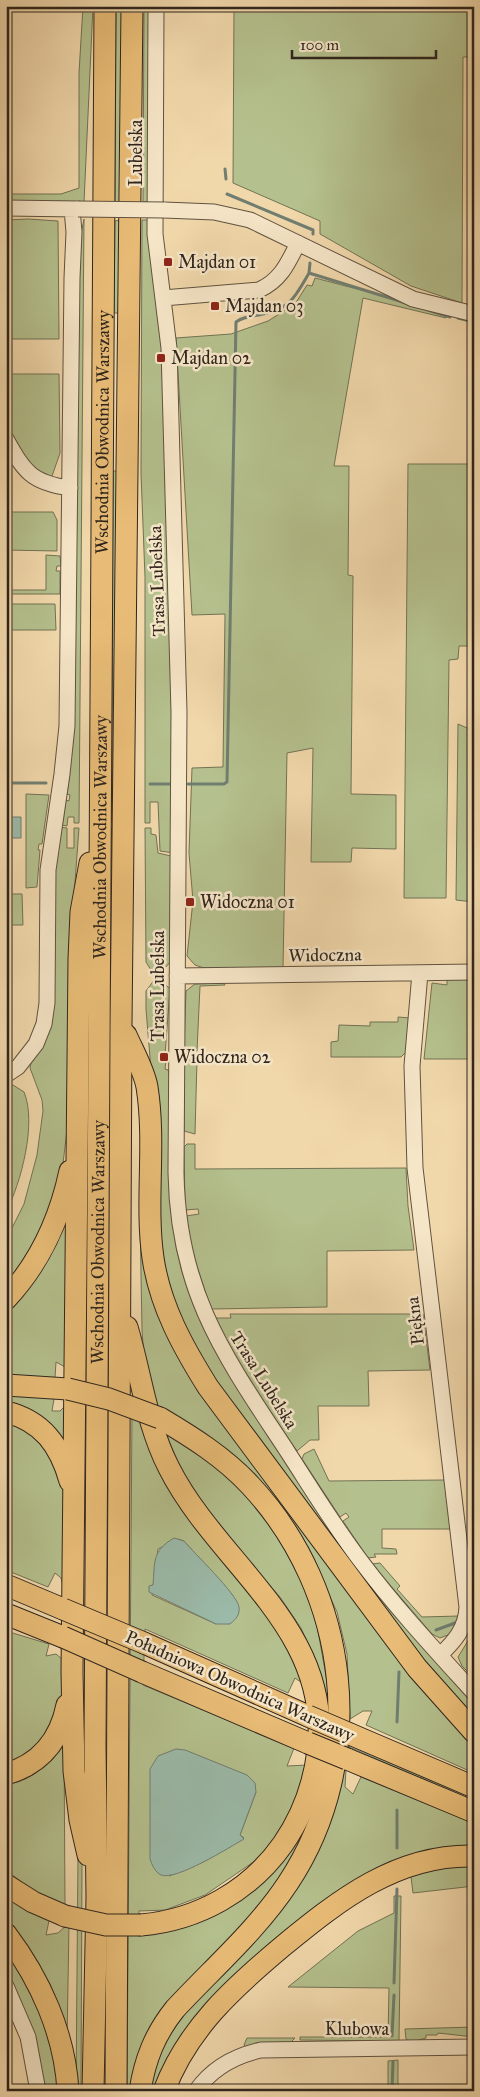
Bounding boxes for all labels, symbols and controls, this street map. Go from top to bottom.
scale bar [292,28,436,60]
text: 100 m [300,36,340,54]
street label: Lubelska [125,119,147,186]
place label: Majdan 01 [178,251,256,273]
marker: Majdan 01 [162,256,174,268]
place label: Majdan 03 [225,295,303,317]
marker: Majdan 03 [209,300,221,312]
street label: Wschodnia Obwodnica Warszawy [91,309,114,554]
place label: Majdan 02 [171,347,251,369]
marker: Majdan 02 [155,352,167,364]
street label: Trasa Lubelska [144,525,170,637]
street label: Wschodnia Obwodnica Warszawy [89,714,112,959]
place label: Widoczna 01 [200,891,295,913]
marker: Widoczna 01 [184,896,196,908]
street label: Trasa Lubelska [147,930,169,1041]
street label: Widoczna [288,943,362,967]
place label: Widoczna 02 [174,1046,271,1068]
marker: Widoczna 02 [158,1051,170,1063]
street label: Wschodnia Obwodnica Warszawy [86,1119,110,1364]
street label: Piękna [401,1295,429,1346]
street label: Trasa Lubelska [225,1327,303,1433]
street label: Południowa Obwodnica Warszawy [122,1625,358,1747]
street label: Klubowa [325,2018,390,2040]

